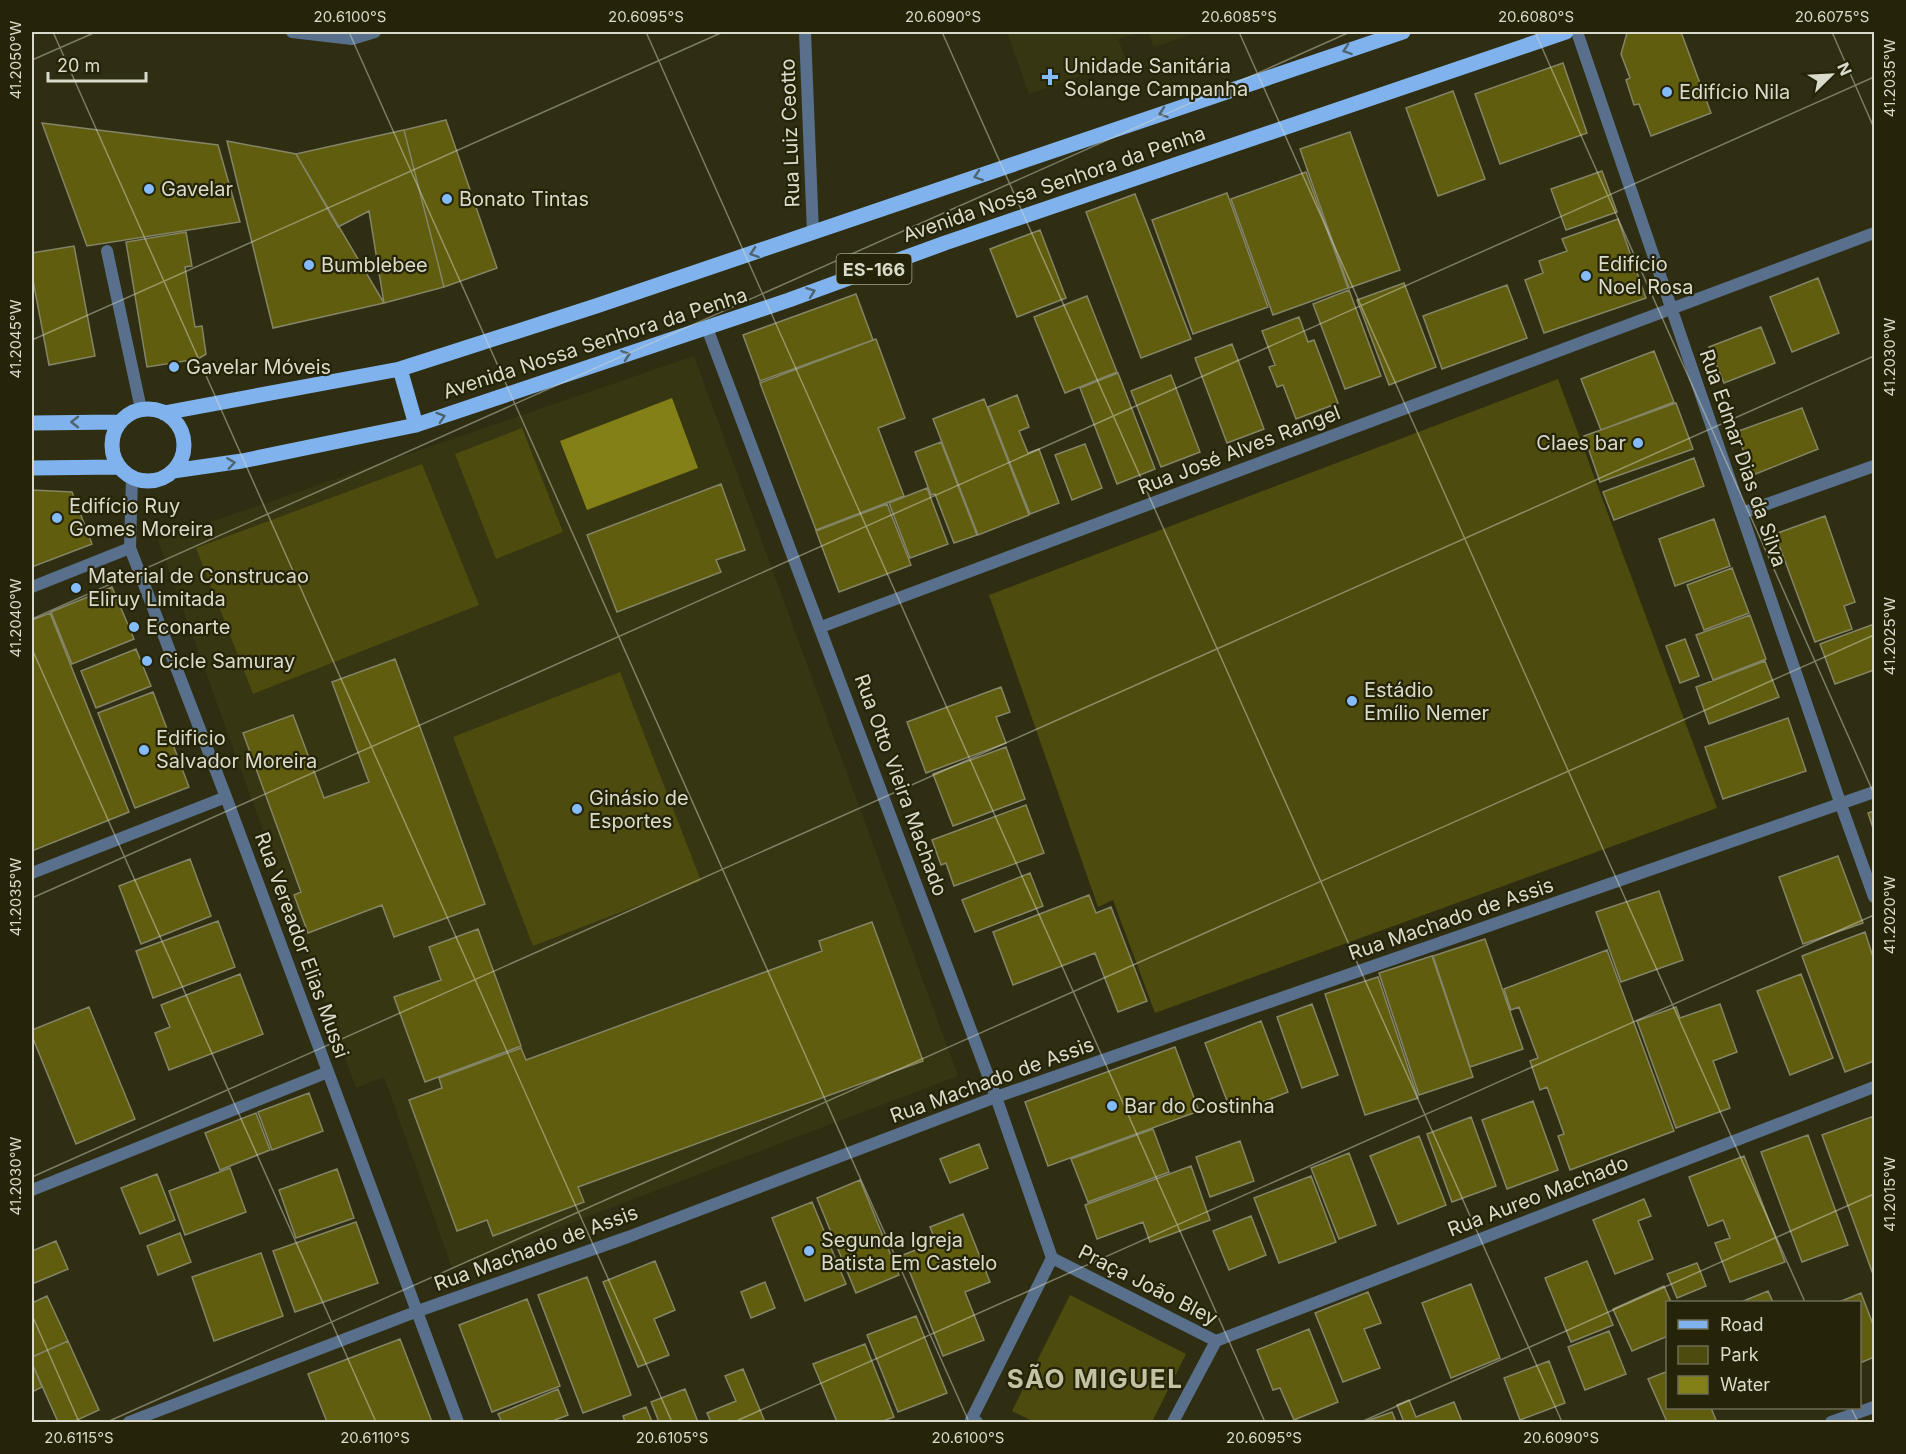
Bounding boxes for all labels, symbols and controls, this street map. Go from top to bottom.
text: 20.6100°S [314,7,386,26]
text: 20.6095°S [608,7,684,26]
text: 20.6090°S [905,7,981,26]
text: 20.6085°S [1201,7,1277,26]
text: 20.6080°S [1498,7,1574,26]
text: 20.6075°S [1795,7,1869,26]
text: 41.2050°W [6,20,25,99]
text: 41.2035°W [1880,39,1899,117]
one-way arrow [1342,43,1353,56]
scale bar [48,45,146,83]
north arrow [1801,45,1861,105]
place label: Unidade Sanitária Solange Campanha [1064,54,1248,101]
text: 20 m [57,55,100,76]
street label: Rua Luiz Ceotto [775,58,805,208]
text: N [1833,59,1856,79]
marker: Unidade Sanitária Solange Campanha [1041,68,1059,86]
place label: Edifício Nila [1679,80,1790,104]
marker: Edifício Nila [1660,85,1674,99]
one-way arrow [1158,106,1169,119]
street label: Avenida Nossa Senhora da Penha [899,121,1209,247]
one-way arrow [973,169,984,182]
place label: Gavelar [161,177,233,201]
marker: Gavelar [142,182,156,196]
place label: Bonato Tintas [459,187,589,211]
marker: Bonato Tintas [440,192,454,206]
one-way arrow [749,245,760,258]
place label: Edifício Noel Rosa [1598,252,1694,299]
place label: Bumblebee [321,253,428,277]
road number: ES-166 [836,254,912,284]
marker: Bumblebee [302,258,316,272]
marker: Edifício Noel Rosa [1579,269,1593,283]
street label: Avenida Nossa Senhora da Penha [440,282,750,404]
one-way arrow [805,287,816,300]
text: 41.2045°W [6,299,25,378]
text: 41.2030°W [1880,317,1899,396]
street label: Rua Edmar Dias da Silva [1694,346,1792,570]
one-way arrow [620,350,631,362]
place label: Gavelar Móveis [186,355,331,379]
marker: Gavelar Móveis [167,360,181,374]
street label: Rua José Alves Rangel [1134,400,1344,500]
one-way arrow [435,411,446,424]
one-way arrow [71,416,80,429]
place label: Claes bar [1536,431,1626,455]
marker: Claes bar [1631,436,1645,450]
one-way arrow [226,457,235,469]
place label: Edifício Ruy Gomes Moreira [69,494,214,541]
marker: Edifício Ruy Gomes Moreira [50,511,64,525]
place label: Material de Construcao Eliruy Limitada [88,564,309,611]
text: 41.2040°W [6,578,25,658]
marker: Material de Construcao Eliruy Limitada [69,581,83,595]
text: 41.2025°W [1880,597,1899,675]
place label: Econarte [146,615,230,639]
marker: Econarte [127,620,141,634]
place label: Cicle Samuray [159,649,295,673]
marker: Cicle Samuray [140,654,154,668]
street label: Rua Otto Vieira Machado [850,671,952,899]
place label: Estádio Emílio Nemer [1364,678,1490,725]
marker: Estádio Emílio Nemer [1345,694,1359,708]
place label: Edificio Salvador Moreira [156,726,317,773]
marker: Edificio Salvador Moreira [137,743,151,757]
place label: Ginásio de Esportes [589,786,689,833]
marker: Ginásio de Esportes [570,802,584,816]
street label: Rua Vereador Elias Mussi [250,829,354,1061]
text: 41.2035°W [6,858,25,936]
street label: Rua Machado de Assis [1345,873,1557,965]
text: 41.2020°W [1880,875,1899,954]
street label: Rua Machado de Assis [887,1032,1097,1128]
place label: Bar do Costinha [1124,1094,1275,1118]
marker: Bar do Costinha [1105,1099,1119,1113]
text: 41.2030°W [6,1136,25,1215]
street label: Rua Aureo Machado [1444,1150,1632,1242]
text: 41.2015°W [1880,1156,1899,1232]
street label: Rua Machado de Assis [431,1200,641,1296]
place label: Segunda Igreja Batista Em Castelo [821,1228,997,1275]
street label: Praça João Bley [1074,1240,1222,1330]
marker: Segunda Igreja Batista Em Castelo [802,1244,816,1258]
legend [1666,1301,1861,1409]
text: Road [1720,1314,1763,1335]
text: Park [1720,1344,1759,1365]
district label: SÃO MIGUEL [1007,1363,1183,1394]
text: Water [1720,1374,1770,1395]
text: 20.6115°S [44,1428,114,1447]
text: 20.6110°S [340,1428,410,1447]
text: 20.6105°S [636,1428,708,1447]
text: 20.6100°S [932,1428,1004,1447]
text: 20.6095°S [1226,1428,1302,1447]
text: 20.6090°S [1523,1428,1599,1447]

